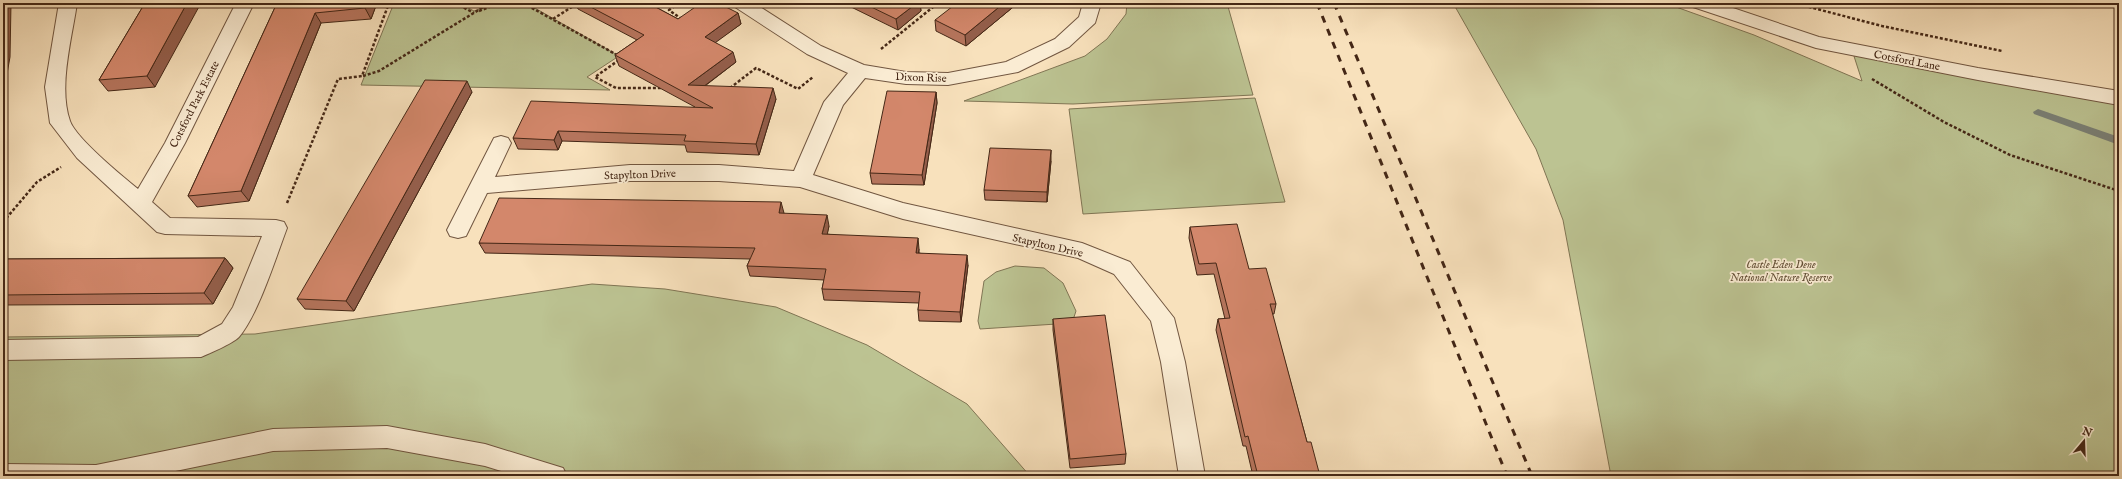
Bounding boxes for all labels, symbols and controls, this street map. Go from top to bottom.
street label: Cotsford Lane [1873,48,1941,74]
street label: Cotsford Park Estate [167,59,223,150]
street label: Dixon Rise [895,70,947,86]
street label: Stapylton Drive [604,167,676,183]
street label: Stapylton Drive [1011,231,1084,261]
park label: Castle Eden Dene National Nature Reserve [1730,258,1832,285]
north arrow [2064,421,2104,461]
text: N [2079,424,2094,441]

